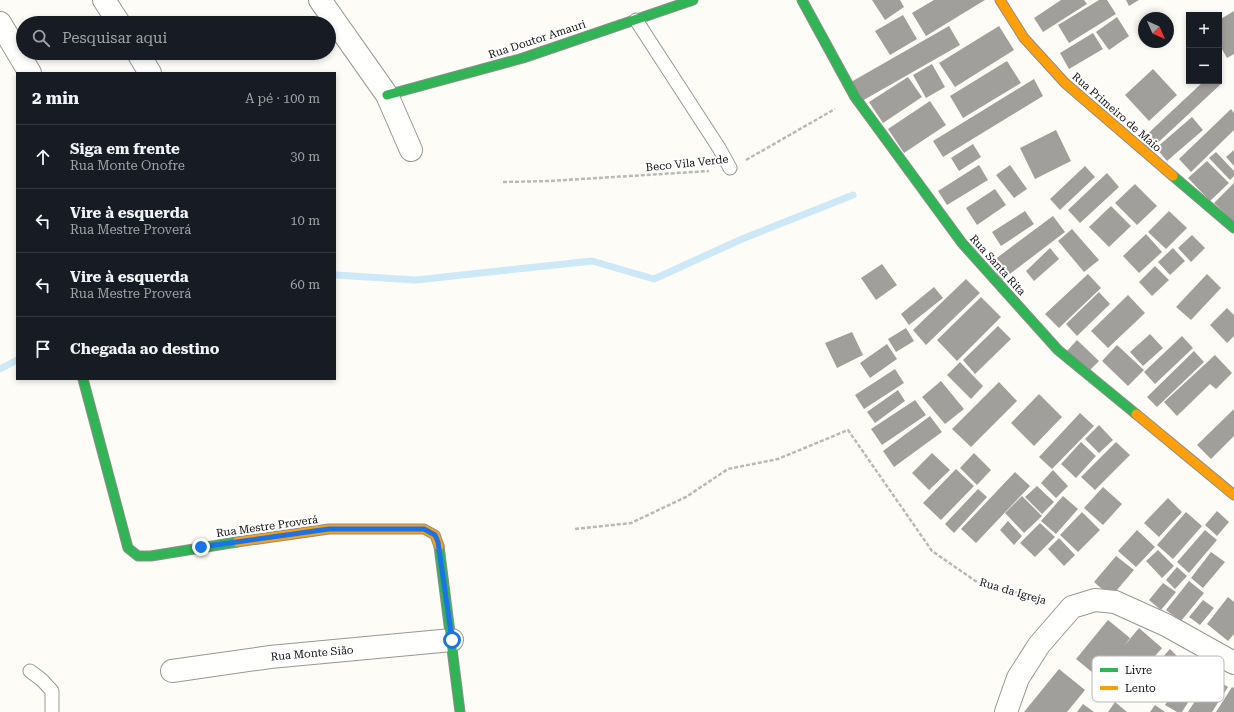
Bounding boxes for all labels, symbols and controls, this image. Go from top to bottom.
north arrow [1138,12,1174,48]
map controls [1186,12,1222,84]
button: + [1186,12,1222,48]
search box [16,16,336,60]
street label: Rua Doutor Amauri [487,17,588,61]
icon: search [30,27,52,49]
text: Pesquisar aqui [62,29,167,47]
button: − [1186,48,1222,84]
street label: Rua Primeiro de Maio [1069,70,1164,155]
text: 2 min [32,88,79,108]
text: A pé · 100 m [245,91,320,106]
text: Siga em frente [70,140,180,158]
icon: ahead [32,146,54,168]
text: 30 m [290,149,320,164]
street label: Beco Vila Verde [645,153,729,174]
text: Rua Monte Onofre [70,158,185,173]
text: Vire à esquerda [70,204,189,222]
icon: left [32,210,54,232]
text: 10 m [290,213,320,228]
text: Rua Mestre Proverá [70,222,191,237]
street label: Rua Santa Rita [967,232,1028,298]
text: Vire à esquerda [70,268,189,286]
icon: left [32,274,54,296]
text: 60 m [290,277,320,292]
text: Rua Mestre Proverá [70,286,191,301]
icon: arrive [32,338,54,360]
text: Chegada ao destino [70,340,219,358]
street label: Rua Mestre Proverá [215,513,319,540]
route end [192,538,210,556]
street label: Rua da Igreja [978,576,1048,607]
route start [443,631,461,649]
street label: Rua Monte Sião [270,643,354,664]
legend [1092,656,1224,702]
text: Livre [1125,664,1152,677]
text: Lento [1125,682,1156,695]

